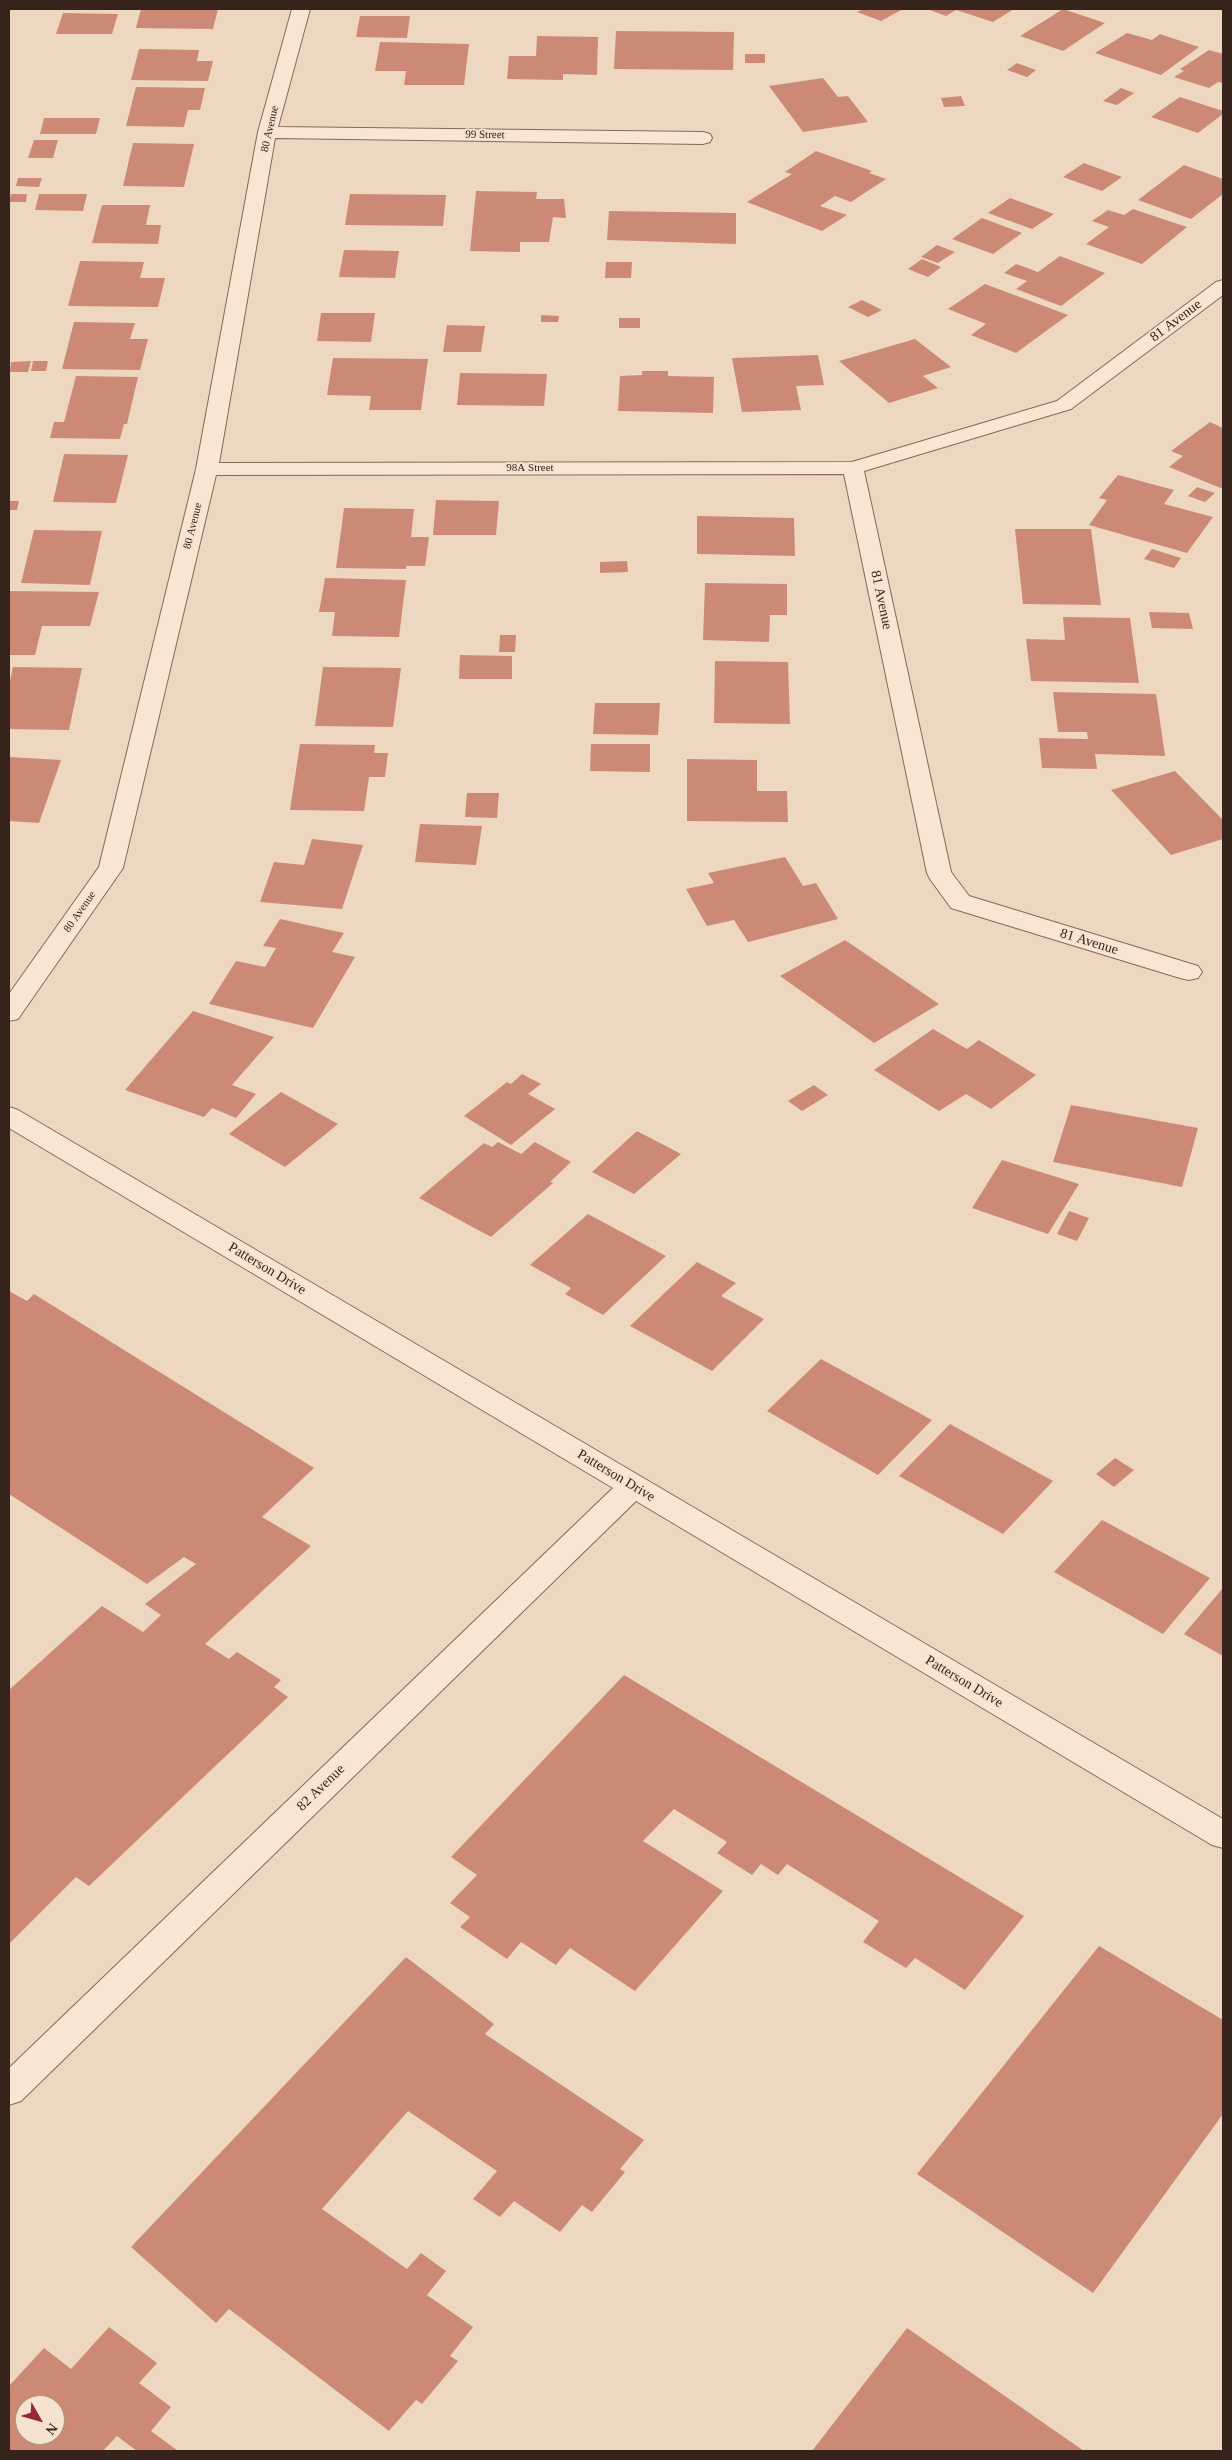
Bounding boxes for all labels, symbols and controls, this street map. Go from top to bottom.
street label: 80 Avenue [258,105,282,153]
street label: 99 Street [465,128,505,142]
street label: 81 Avenue [1147,296,1205,346]
street label: 98A Street [506,461,554,475]
street label: 80 Avenue [181,502,205,550]
street label: 81 Avenue [867,569,895,631]
street label: 80 Avenue [61,889,99,935]
street label: 81 Avenue [1058,925,1120,959]
street label: Patterson Drive [225,1239,309,1299]
street label: Patterson Drive [574,1446,658,1506]
street label: Patterson Drive [922,1652,1006,1712]
street label: 82 Avenue [294,1761,348,1815]
north arrow [15,2395,65,2445]
text: N [42,2420,60,2438]

